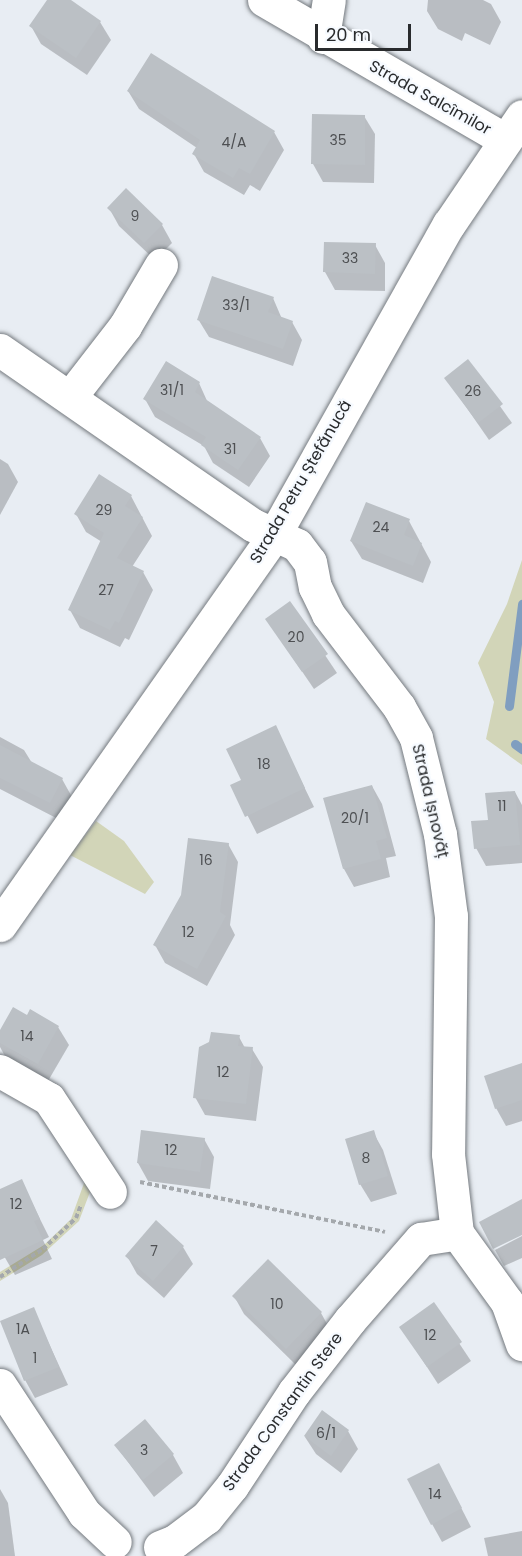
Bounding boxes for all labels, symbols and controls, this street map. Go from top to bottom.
scale bar [318,12,414,50]
text: 20 m [326,22,371,47]
street label: Strada Salcîmilor [366,57,494,139]
house number: 35 [329,132,347,148]
house number: 4/A [222,134,246,150]
house number: 9 [131,208,139,224]
house number: 33 [342,250,358,266]
house number: 33/1 [222,297,250,313]
house number: 31/1 [160,382,184,398]
house number: 26 [465,383,481,399]
street label: Strada Petru Ștefănucă [246,397,356,567]
house number: 31 [224,441,236,457]
house number: 29 [96,502,112,518]
house number: 24 [373,519,389,535]
house number: 27 [98,582,114,598]
house number: 20 [288,629,304,645]
street label: Strada Ișnovăț [408,742,452,860]
house number: 18 [257,756,271,772]
house number: 11 [498,798,506,814]
house number: 20/1 [341,810,369,826]
house number: 16 [199,852,213,868]
house number: 12 [182,924,194,940]
house number: 14 [20,1028,34,1044]
house number: 12 [217,1064,229,1080]
house number: 12 [165,1142,177,1158]
house number: 8 [362,1150,370,1166]
house number: 12 [10,1196,22,1212]
house number: 7 [150,1243,158,1259]
house number: 10 [270,1296,284,1312]
house number: 1A [16,1321,30,1337]
house number: 12 [424,1327,436,1343]
street label: Strada Constantin Stere [219,1329,347,1495]
house number: 1 [33,1350,37,1366]
house number: 6/1 [316,1425,336,1441]
house number: 3 [140,1442,148,1458]
house number: 14 [428,1486,442,1502]

